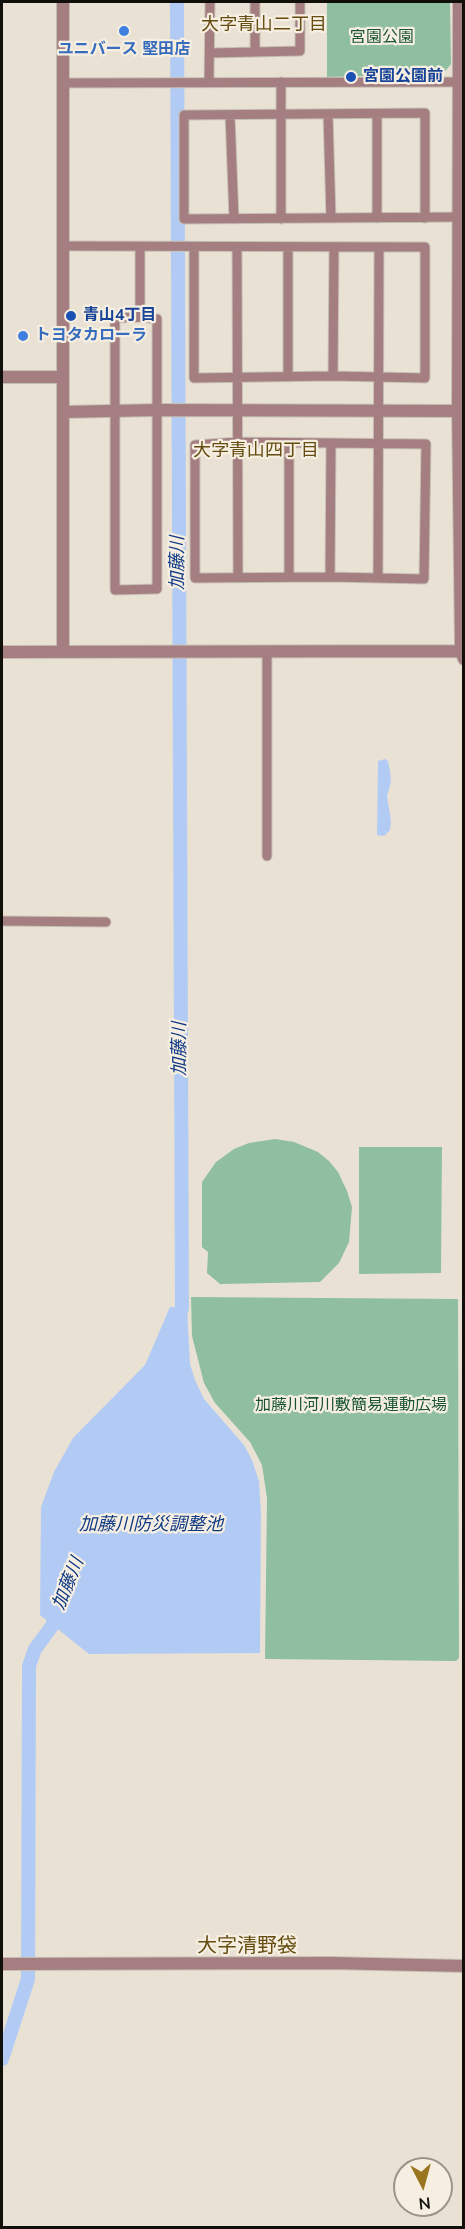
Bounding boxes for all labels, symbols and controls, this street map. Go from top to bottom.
district label: 大字青山二丁目 [201,15,327,37]
marker: ユニバース 堅田店 [117,24,131,38]
park label: 宮園公園 [350,28,414,48]
place label: ユニバース 堅田店 [58,40,190,60]
place label: 宮園公園前 [363,67,443,87]
marker: 宮園公園前 [344,70,358,84]
place label: 青山4丁目 [83,306,157,326]
marker: 青山4丁目 [64,309,78,323]
place label: トヨタカローラ [35,326,147,346]
marker: トヨタカローラ [16,329,30,343]
district label: 大字青山四丁目 [193,441,319,463]
water label: 加藤川 [168,536,190,590]
water label: 加藤川 [170,1022,192,1076]
park label: 加藤川河川敷簡易運動広場 [255,1396,447,1416]
water label: 加藤川防災調整池 [79,1515,223,1537]
water label: 加藤川 [49,1555,89,1613]
district label: 大字清野袋 [197,1935,297,1959]
north arrow [393,2157,453,2217]
text: N [418,2191,432,2214]

